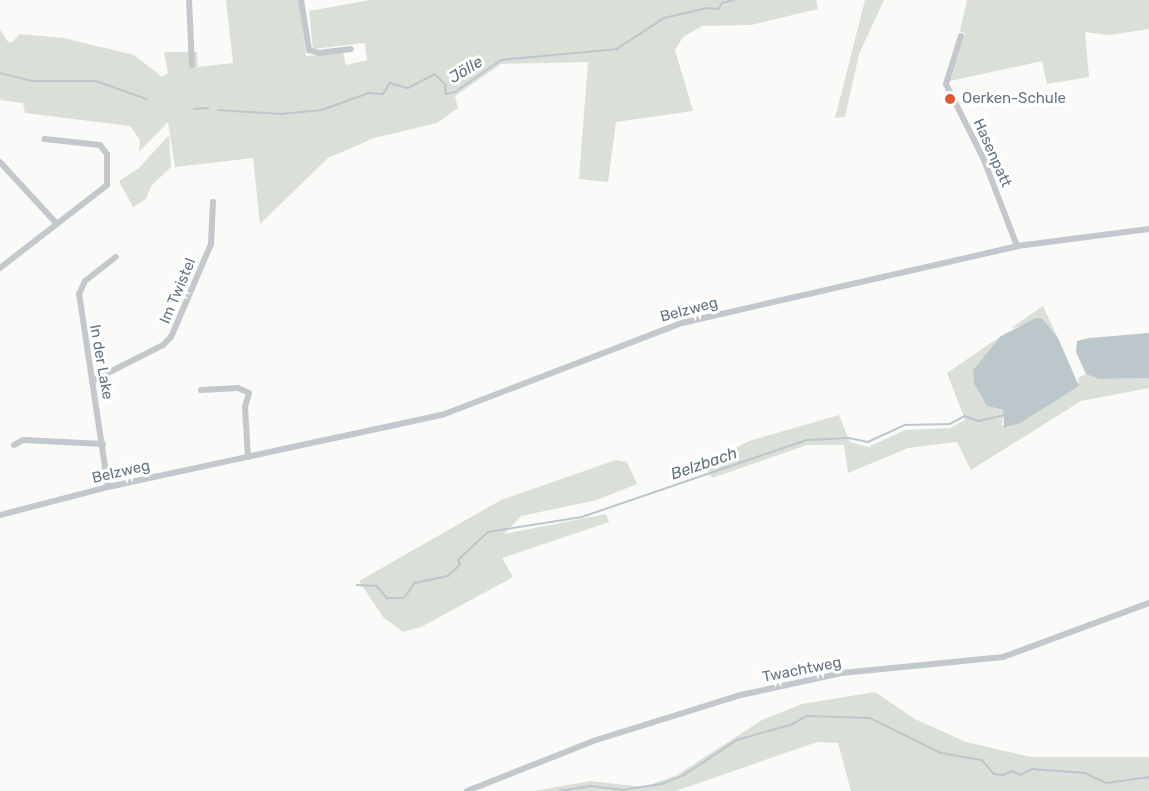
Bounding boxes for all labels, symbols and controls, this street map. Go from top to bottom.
water label: Jölle [446,52,486,88]
place label: Oerken-Schule [962,90,1066,108]
marker: Oerken-Schule [943,92,957,106]
street label: Hasenpatt [969,116,1015,190]
street label: Im Twistel [156,255,200,327]
street label: Belzweg [658,294,720,326]
street label: In der Lake [86,323,116,401]
water label: Belzbach [668,444,740,484]
street label: Belzweg [90,457,152,487]
street label: Twachtweg [761,654,843,686]

